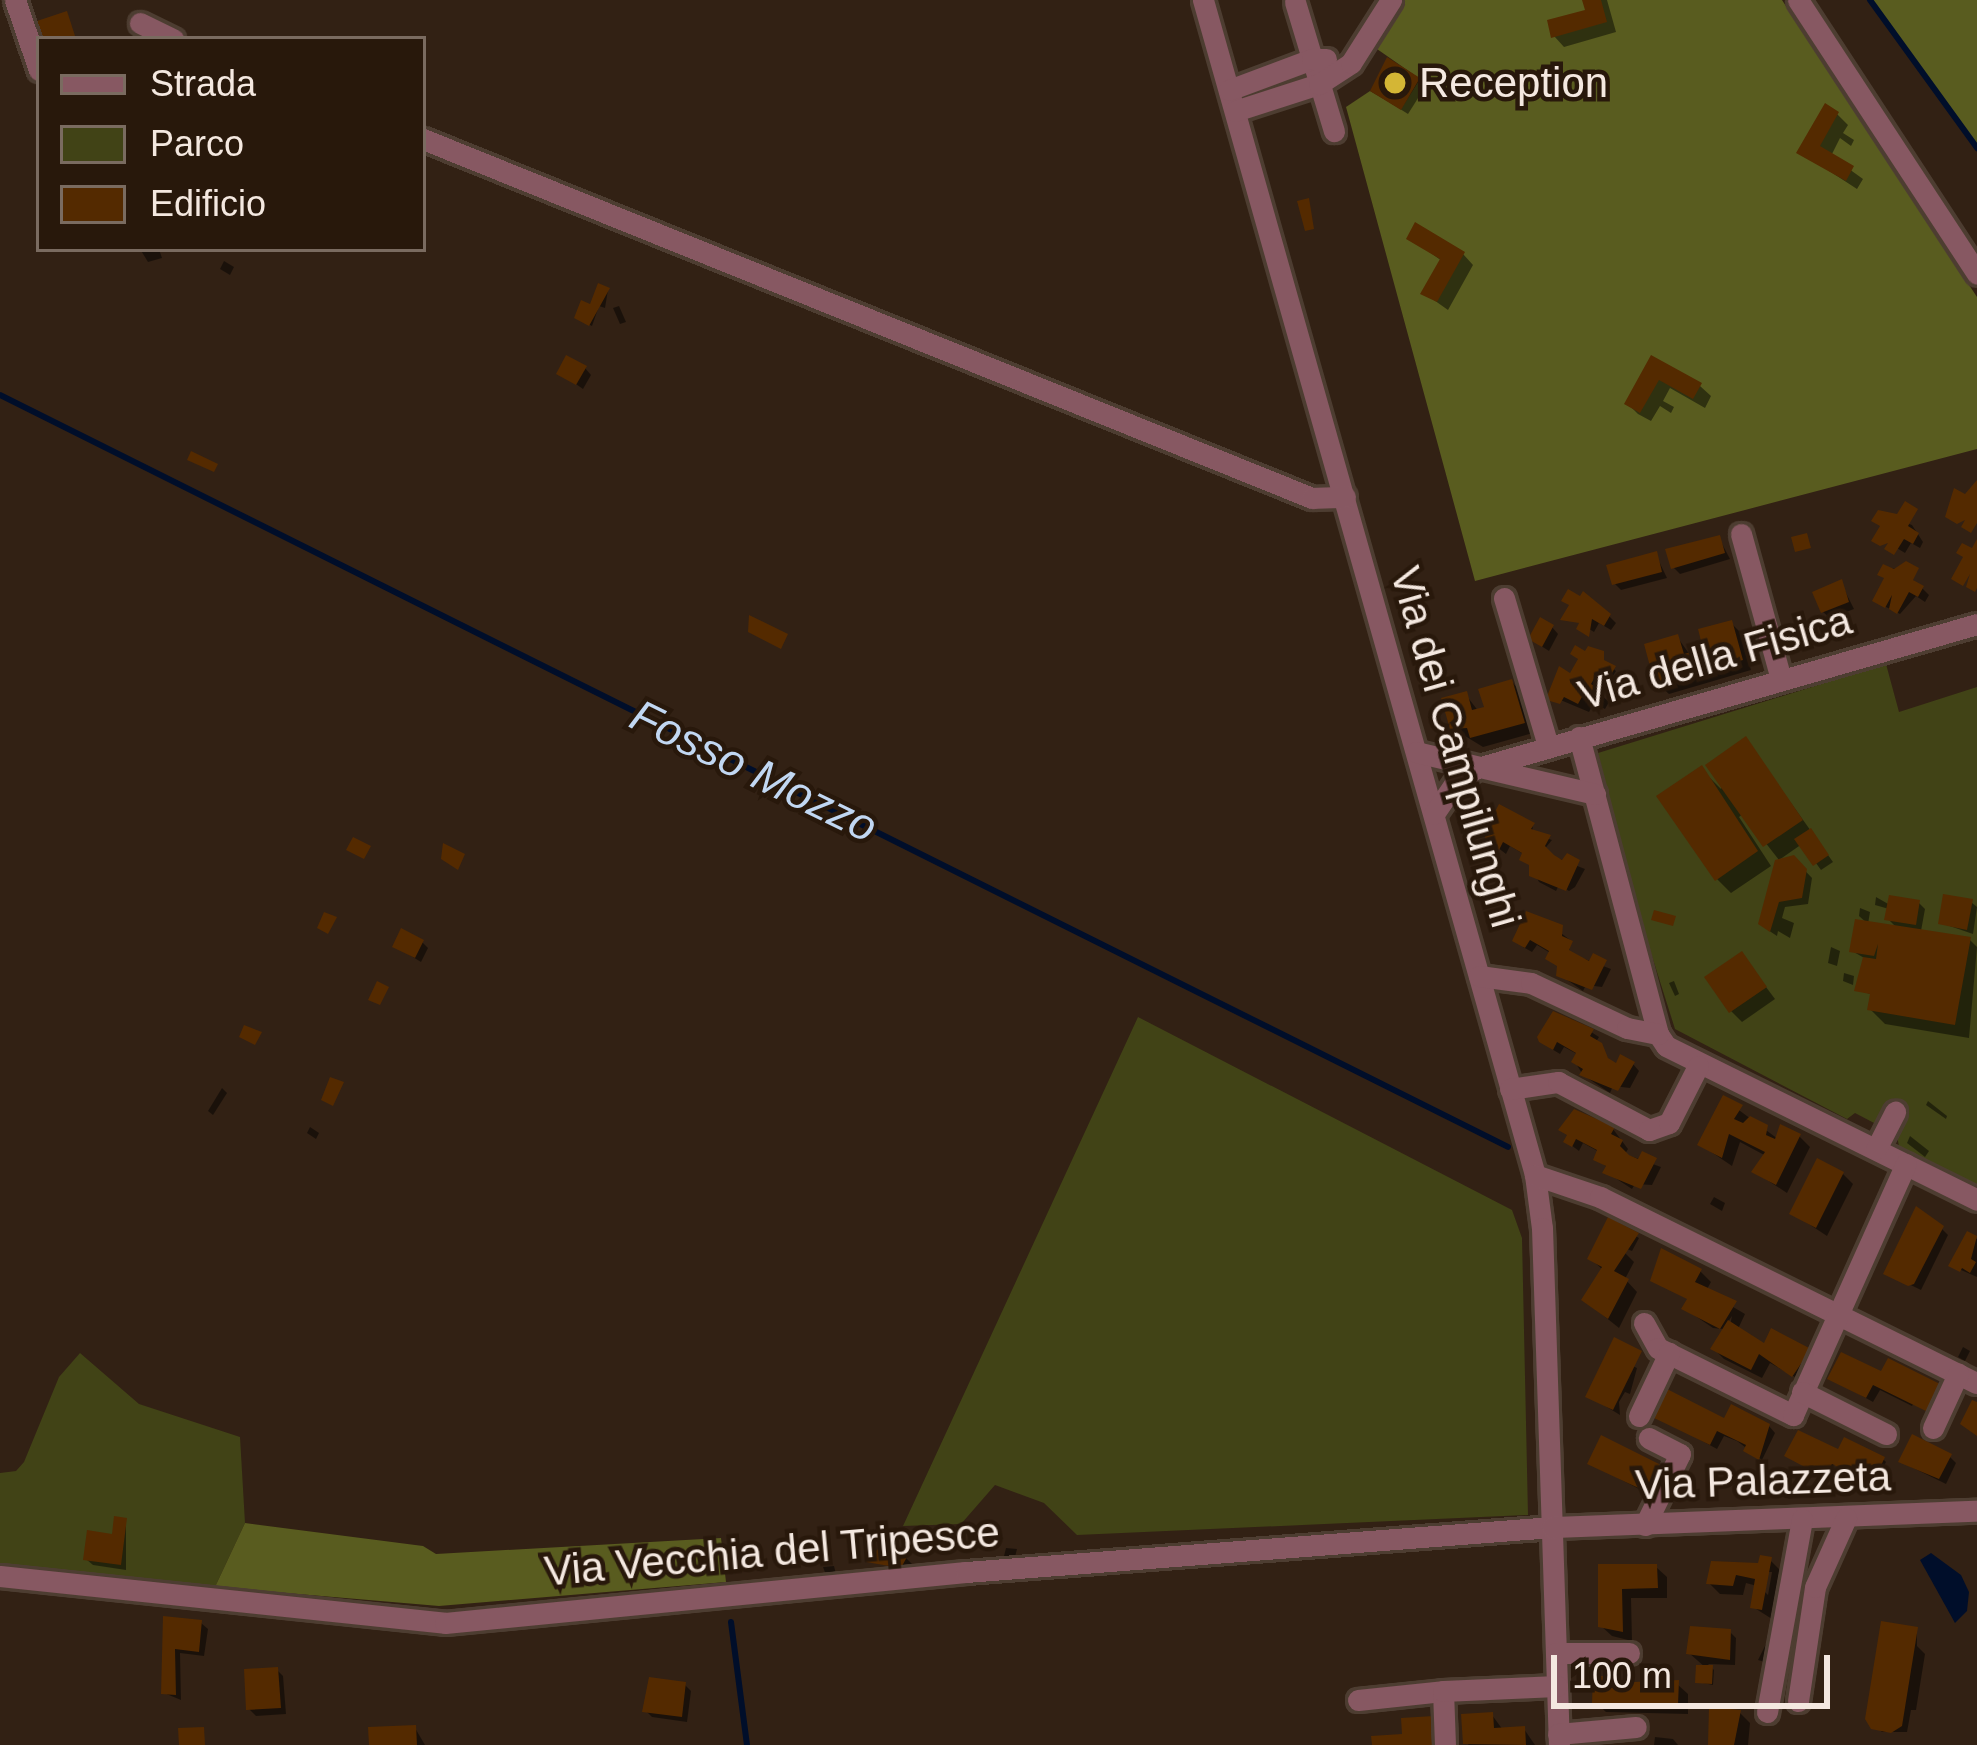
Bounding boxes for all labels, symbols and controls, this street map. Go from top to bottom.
legend [36,36,426,252]
place label: Reception [1419,58,1608,108]
text: Strada [150,63,256,104]
marker: Reception [1382,70,1408,96]
text: Parco [150,123,244,164]
text: Edificio [150,183,266,224]
street label: Via dei Campilunghi [1379,561,1531,933]
street label: Via della Fisica [1573,595,1857,721]
water label: Fosso Mozzo [622,688,886,854]
street label: Via Palazzeta [1634,1451,1892,1511]
street label: Via Vecchia del Tripesce [542,1507,1002,1597]
scale bar [1557,1631,1836,1705]
text: 100 m [1572,1655,1672,1696]

